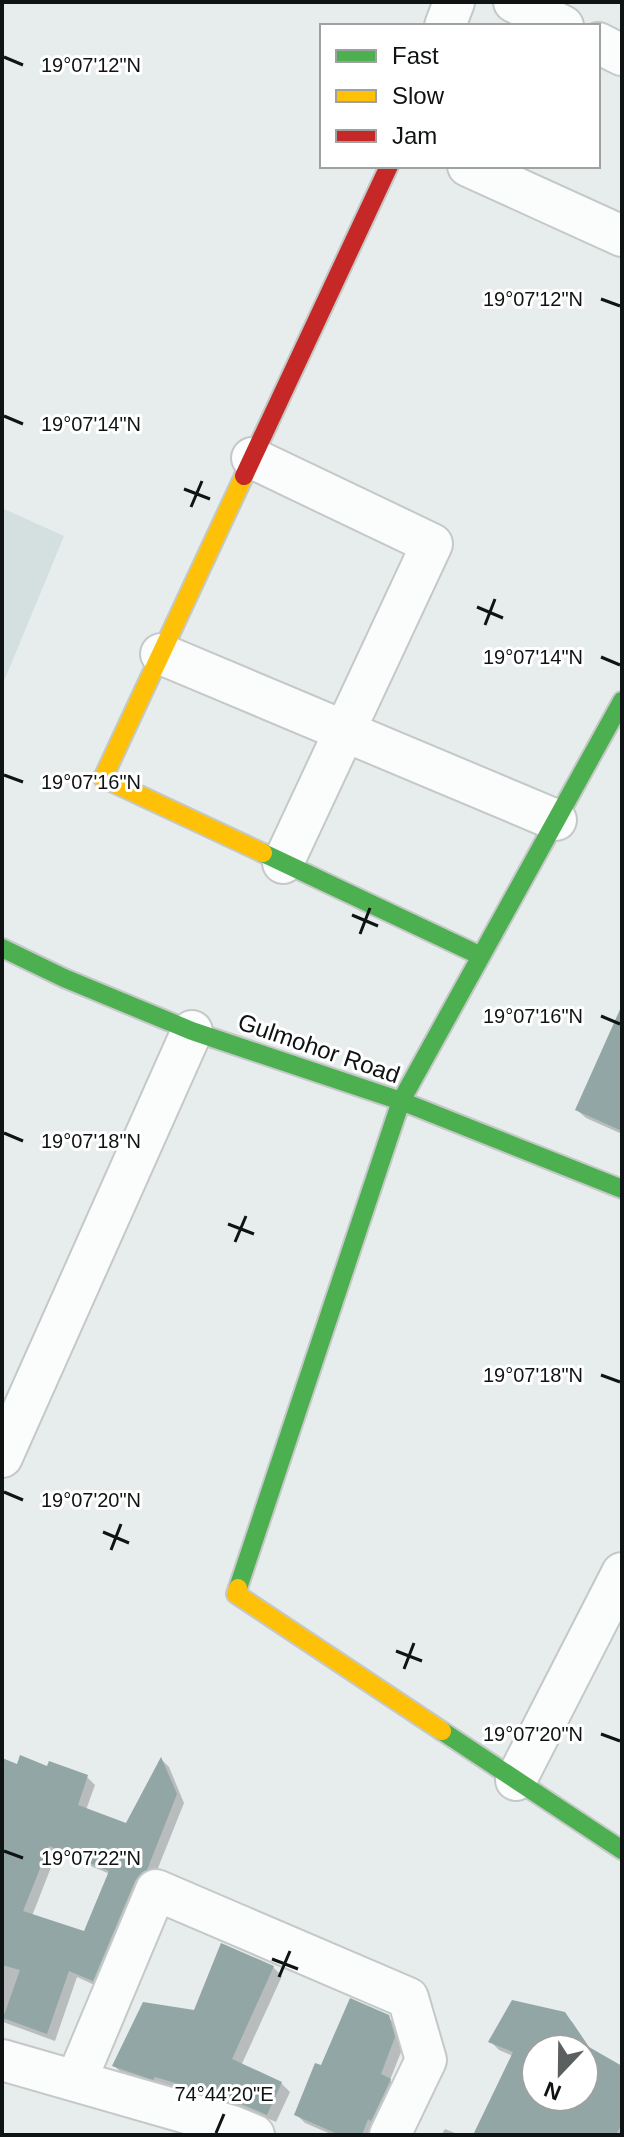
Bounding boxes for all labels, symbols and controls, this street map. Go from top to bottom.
legend [320,24,600,168]
text: Fast [392,42,439,69]
text: 19°07'12"N [41,54,141,76]
text: Slow [392,82,445,109]
text: Jam [392,122,437,149]
text: 19°07'12"N [483,288,583,310]
text: 19°07'14"N [41,413,141,435]
text: 19°07'14"N [483,646,583,668]
text: 19°07'16"N [41,771,141,793]
text: 19°07'16"N [483,1005,583,1027]
street label: Gulmohor Road [235,1008,403,1088]
text: 19°07'18"N [41,1130,141,1152]
text: 19°07'18"N [483,1364,583,1386]
text: 19°07'20"N [41,1489,141,1511]
text: 19°07'20"N [483,1723,583,1745]
text: 19°07'22"N [41,1847,141,1869]
north arrow [520,2033,600,2113]
text: N [541,2077,565,2106]
text: 74°44'20"E [175,2083,274,2105]

